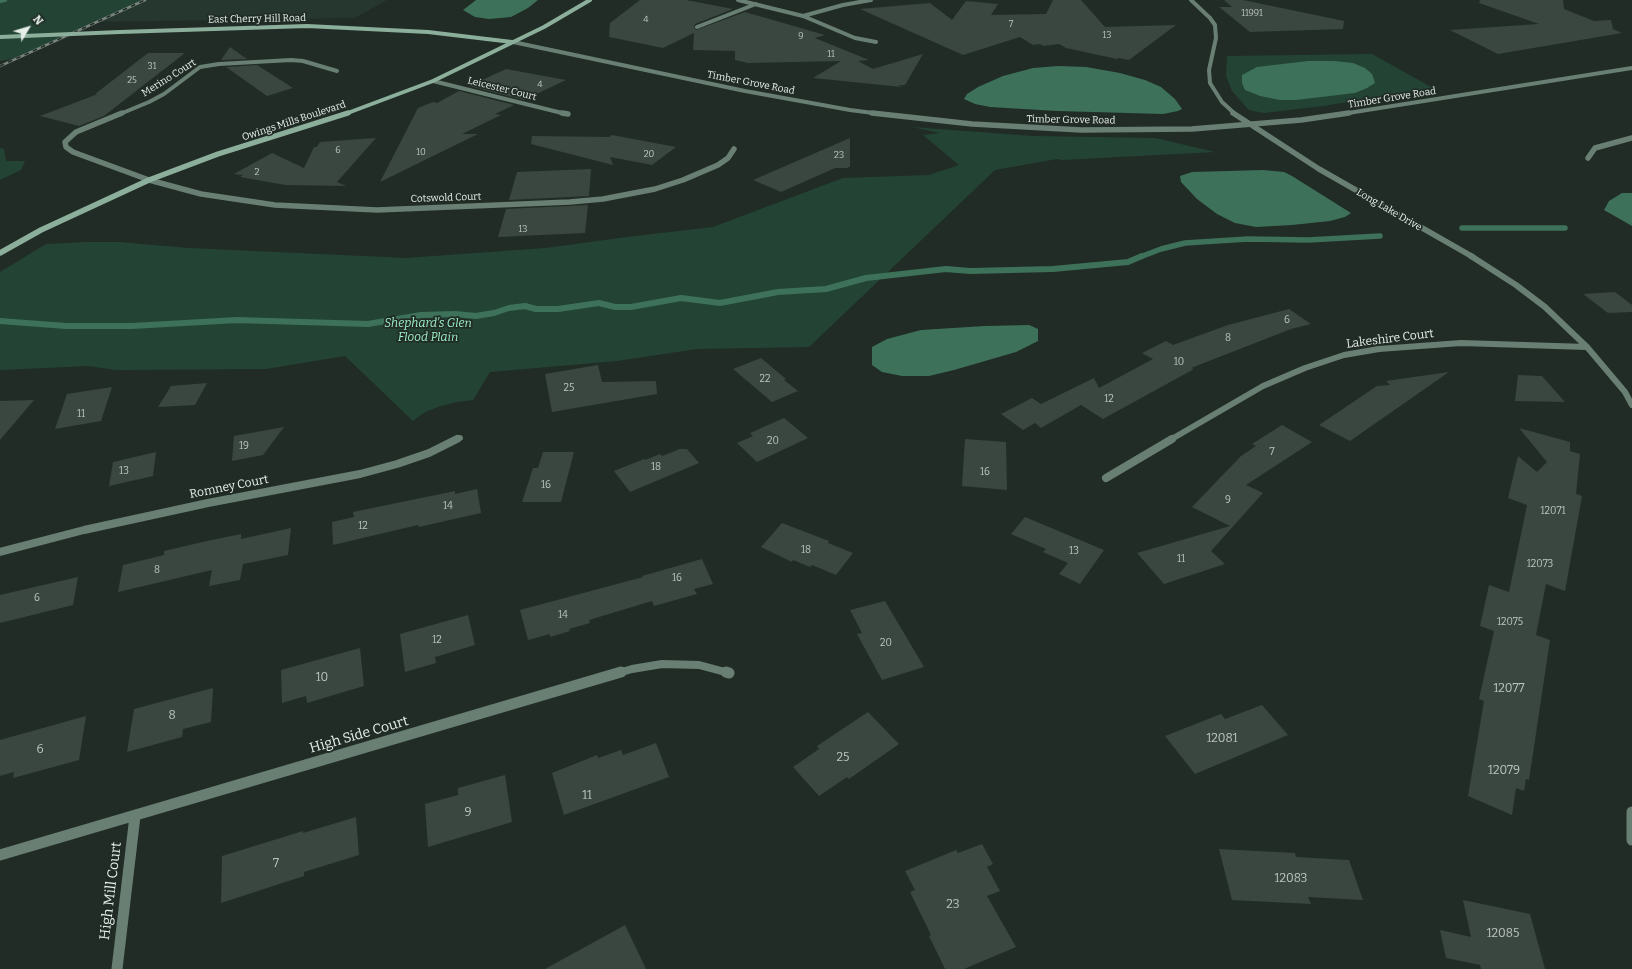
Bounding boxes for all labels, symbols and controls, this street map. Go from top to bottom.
north arrow [8,8,48,48]
house number: 11991 [1241,8,1263,18]
street label: East Cherry Hill Road [208,12,306,26]
text: N [30,13,46,28]
house number: 4 [643,14,649,24]
house number: 7 [1009,19,1013,29]
house number: 13 [1103,30,1111,40]
house number: 9 [798,31,804,41]
house number: 11 [827,49,835,59]
street label: Merino Court [140,57,198,99]
house number: 31 [148,61,156,71]
street label: Timber Grove Road [706,69,796,97]
house number: 25 [127,75,137,85]
street label: Leicester Court [466,75,538,103]
house number: 4 [537,79,543,89]
street label: Timber Grove Road [1347,85,1437,111]
street label: Owings Mills Boulevard [241,99,347,143]
street label: Timber Grove Road [1026,113,1116,127]
house number: 6 [335,145,341,155]
house number: 10 [416,147,426,157]
house number: 20 [644,149,654,159]
house number: 23 [834,150,844,160]
house number: 2 [255,167,259,177]
street label: Long Lake Drive [1354,186,1424,234]
street label: Cotswold Court [411,191,481,205]
house number: 13 [519,224,527,234]
house number: 6 [1284,314,1290,326]
park label: Shephard's Glen Flood Plain [384,317,472,345]
street label: Lakeshire Court [1345,326,1435,352]
house number: 8 [1225,332,1231,344]
house number: 10 [1174,356,1184,368]
house number: 22 [760,373,770,385]
house number: 25 [564,382,574,394]
house number: 12 [1104,393,1114,405]
house number: 11 [77,408,85,420]
house number: 20 [767,435,779,447]
house number: 19 [239,440,249,452]
house number: 7 [1269,446,1275,458]
house number: 18 [651,461,661,473]
house number: 13 [119,465,129,477]
house number: 16 [980,466,990,478]
street label: Romney Court [188,472,270,502]
house number: 16 [541,479,551,491]
house number: 9 [1225,494,1231,506]
house number: 14 [443,500,453,512]
house number: 12071 [1540,505,1566,517]
house number: 12 [358,520,368,532]
house number: 18 [801,544,811,556]
house number: 13 [1069,545,1079,557]
house number: 11 [1177,553,1185,565]
house number: 12073 [1527,558,1553,570]
house number: 8 [154,564,160,576]
house number: 16 [672,572,682,584]
house number: 6 [34,592,40,604]
house number: 14 [558,609,568,621]
house number: 12075 [1497,616,1523,628]
house number: 12 [432,634,442,646]
house number: 20 [880,637,892,649]
house number: 10 [316,671,328,685]
house number: 12077 [1493,682,1525,696]
house number: 8 [168,709,176,723]
street label: High Side Court [308,713,410,757]
house number: 12081 [1206,732,1238,746]
house number: 6 [36,743,44,757]
house number: 25 [837,751,849,765]
house number: 12079 [1488,764,1520,778]
house number: 11 [582,789,592,803]
house number: 9 [464,806,472,820]
street label: High Mill Court [97,841,125,941]
house number: 7 [273,857,279,871]
house number: 12083 [1275,872,1307,886]
house number: 23 [946,898,960,912]
house number: 12085 [1487,927,1519,941]

